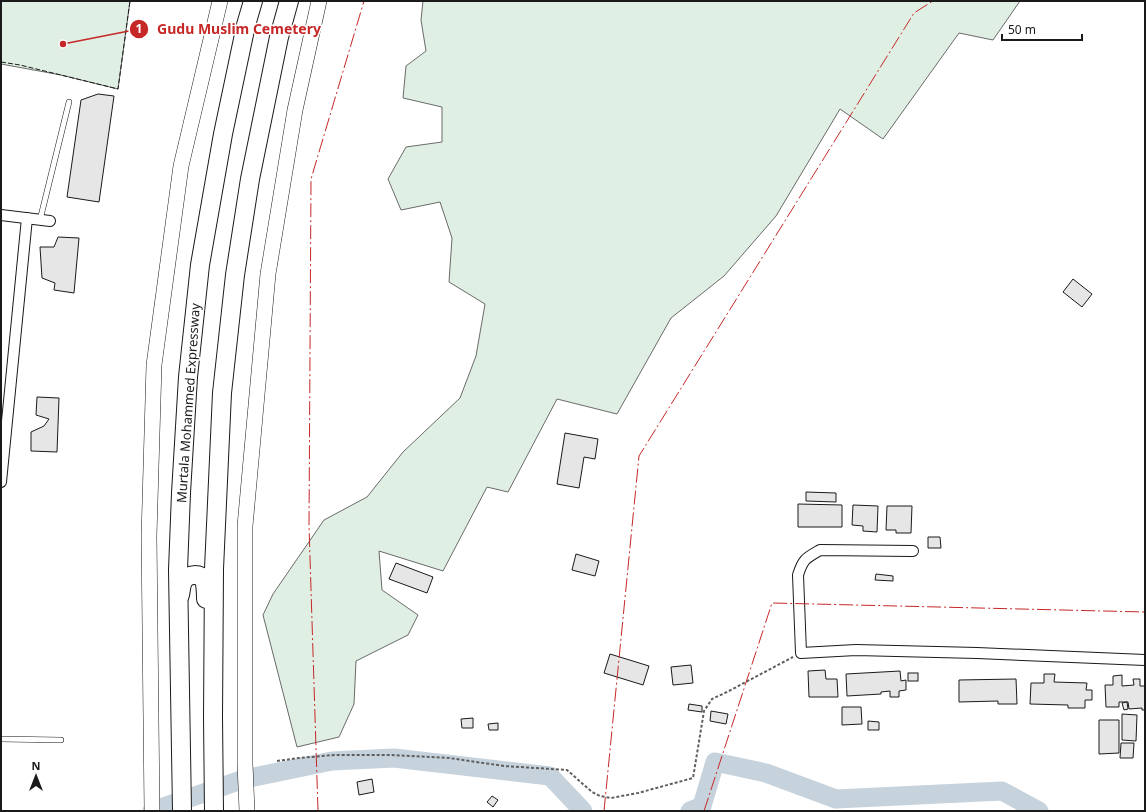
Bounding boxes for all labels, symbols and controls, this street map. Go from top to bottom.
callout: Gudu Muslim Cemetery [129,16,328,42]
scale bar [1002,16,1082,42]
text: Gudu Muslim Cemetery [157,19,321,38]
text: 1 [136,20,142,37]
text: 50 m [1008,21,1036,38]
street label: Murtala Mohammed Expressway [172,302,204,504]
north arrow [16,756,56,796]
text: N [32,758,40,773]

